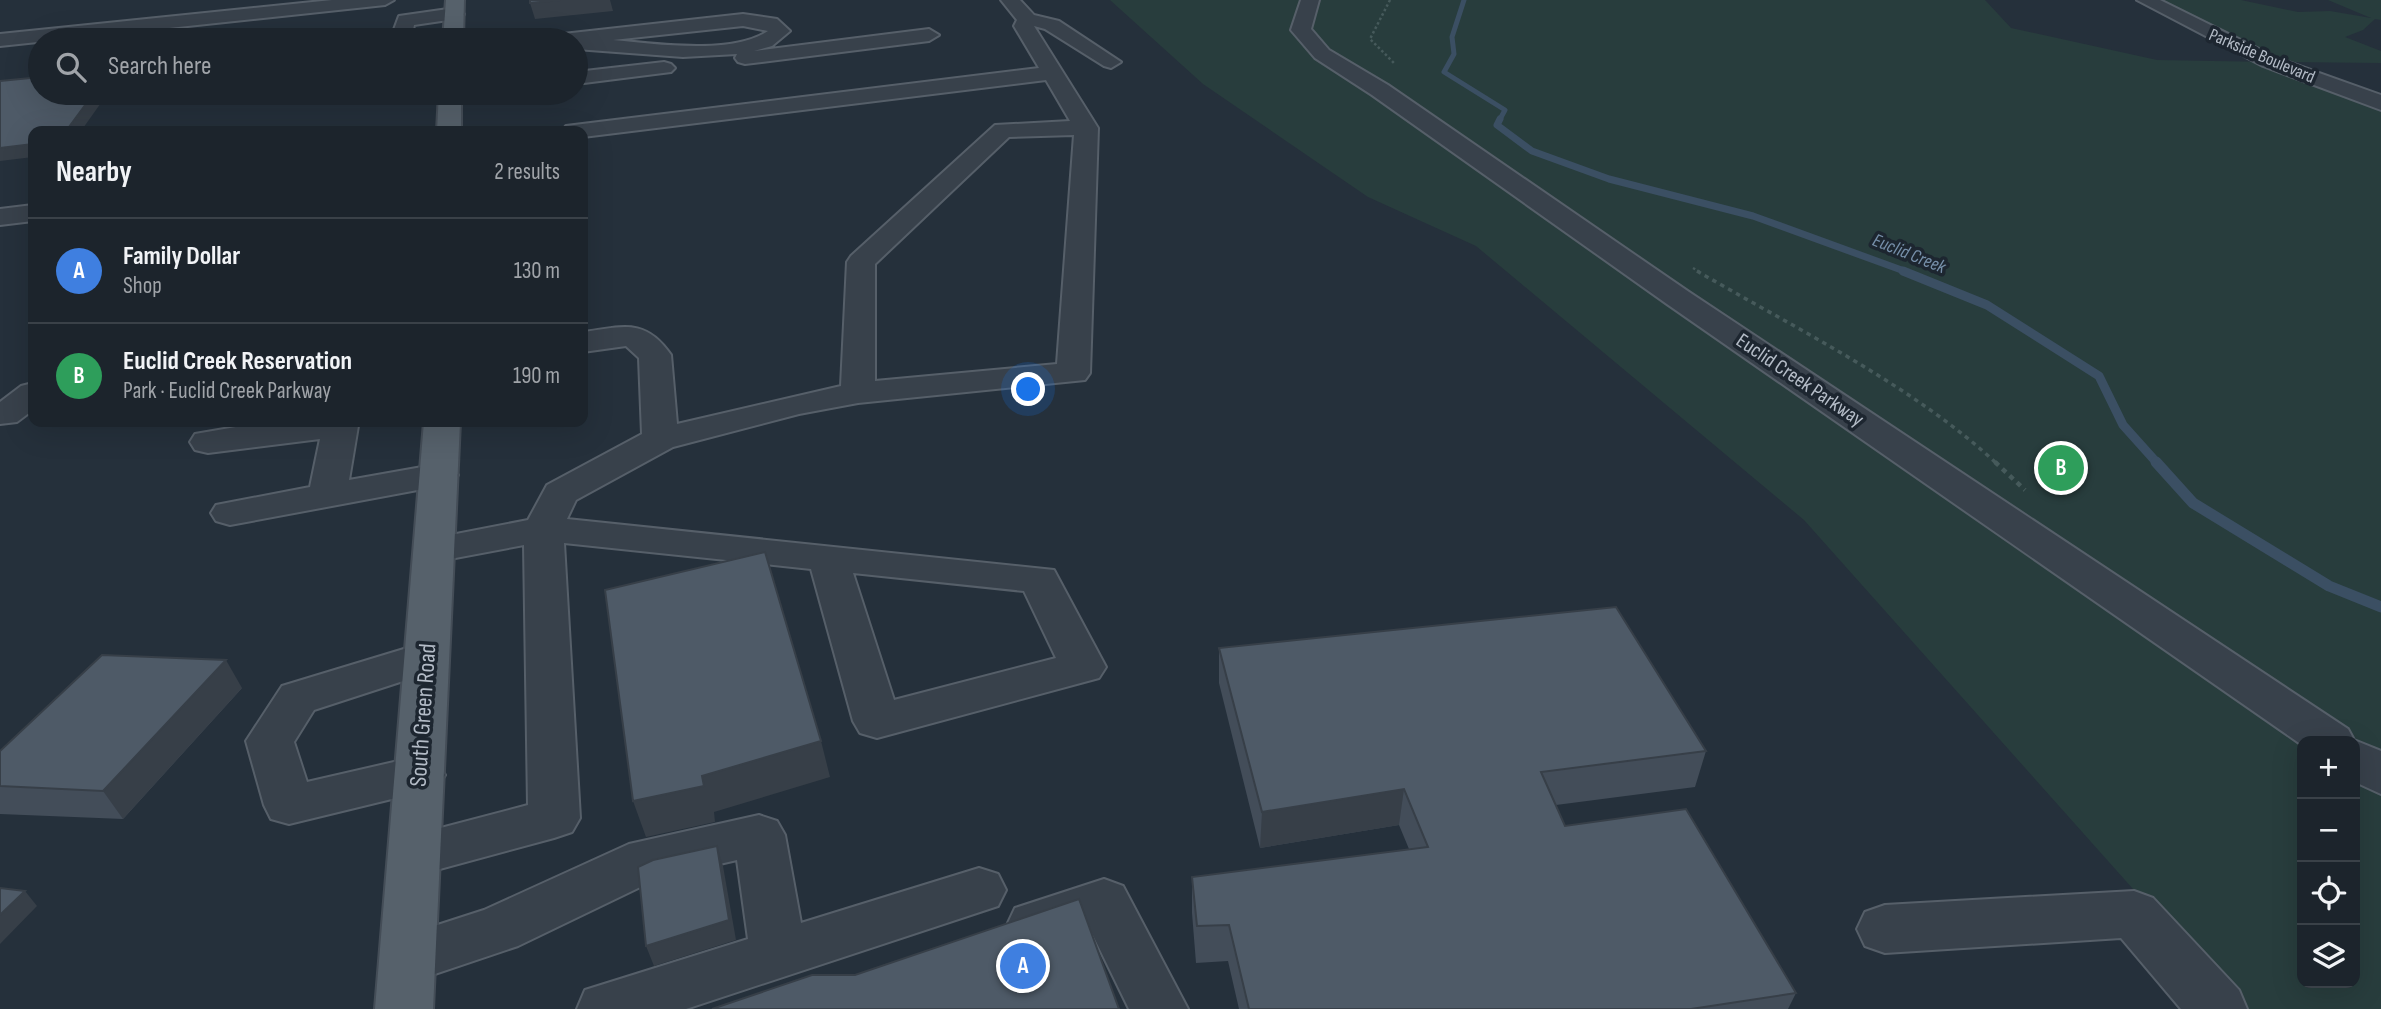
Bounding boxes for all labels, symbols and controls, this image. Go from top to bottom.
street label: Parkside Boulevard [2206,24,2318,88]
search box [28,28,588,105]
icon: search [52,48,90,86]
text: Search here [108,51,211,82]
text: Nearby [56,154,132,190]
text: 2 results [494,158,560,186]
water label: Euclid Creek [1869,229,1950,279]
text: Family Dollar [123,241,240,272]
text: A [74,257,84,285]
text: 130 m [514,257,560,285]
text: Shop [123,272,162,300]
street label: Euclid Creek Parkway [1731,328,1869,432]
text: Euclid Creek Reservation [123,346,352,377]
text: B [74,362,84,390]
text: 190 m [513,362,560,390]
your location [1011,372,1045,406]
text: Park · Euclid Creek Parkway [123,377,331,405]
pin: B [2038,442,2084,494]
street label: South Green Road [404,642,442,788]
map controls [2297,736,2360,988]
button: + [2297,736,2360,799]
button: − [2297,799,2360,862]
button: locate [2297,862,2360,925]
button: layers [2297,925,2360,988]
pin: A [1000,940,1046,992]

